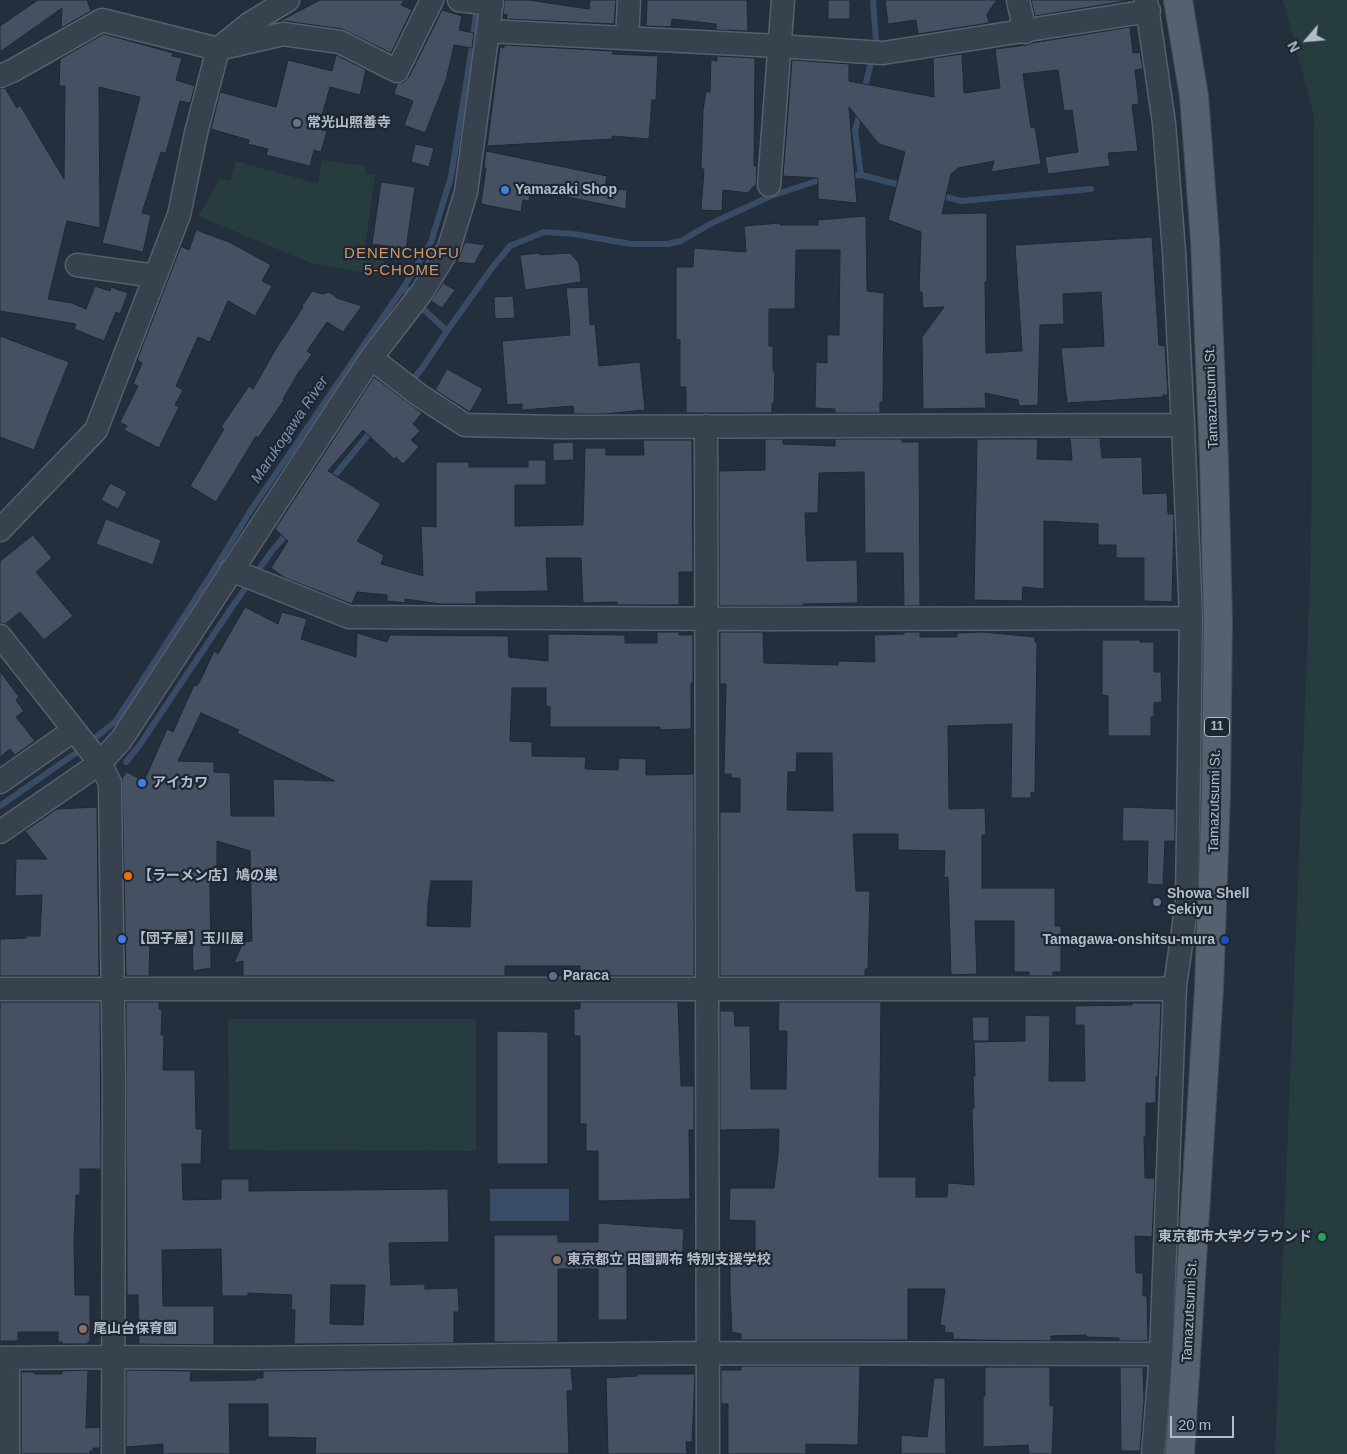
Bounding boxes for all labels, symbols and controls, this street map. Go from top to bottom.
north arrow [1282,15,1332,65]
text: N [1284,39,1303,55]
place label: 常光山照善寺 [307,115,391,131]
marker: 常光山照善寺 [291,117,303,129]
place label: Yamazaki Shop [515,182,617,198]
marker: Yamazaki Shop [499,184,511,196]
district label: DENENCHOFU 5-CHOME [343,245,461,280]
street label: Tamazutsumi St. [1202,345,1222,449]
water label: Marukogawa River [248,373,332,487]
road number: 11 [1204,718,1230,736]
street label: Tamazutsumi St. [1206,749,1224,853]
place label: アイカワ [152,775,208,791]
marker: アイカワ [136,777,148,789]
place label: 【ラーメン店】鳩の巣 [138,868,278,884]
marker: 【ラーメン店】鳩の巣 [122,870,134,882]
place label: Showa Shell Sekiyu [1167,886,1249,919]
marker: Showa Shell Sekiyu [1151,896,1163,908]
place label: 【団子屋】玉川屋 [132,931,244,947]
place label: Tamagawa-onshitsu-mura [1043,932,1215,948]
marker: 【団子屋】玉川屋 [116,933,128,945]
marker: Tamagawa-onshitsu-mura [1219,934,1231,946]
place label: Paraca [563,968,609,984]
marker: Paraca [547,970,559,982]
place label: 東京都市大学グラウンド [1158,1229,1312,1245]
marker: 東京都市大学グラウンド [1316,1231,1328,1243]
place label: 東京都立 田園調布 特別支援学校 [567,1252,771,1268]
marker: 東京都立 田園調布 特別支援学校 [551,1254,563,1266]
street label: Tamazutsumi St. [1179,1259,1201,1363]
place label: 尾山台保育園 [93,1321,177,1337]
marker: 尾山台保育園 [77,1323,89,1335]
scale bar [1172,1406,1236,1438]
text: 20 m [1178,1416,1211,1433]

